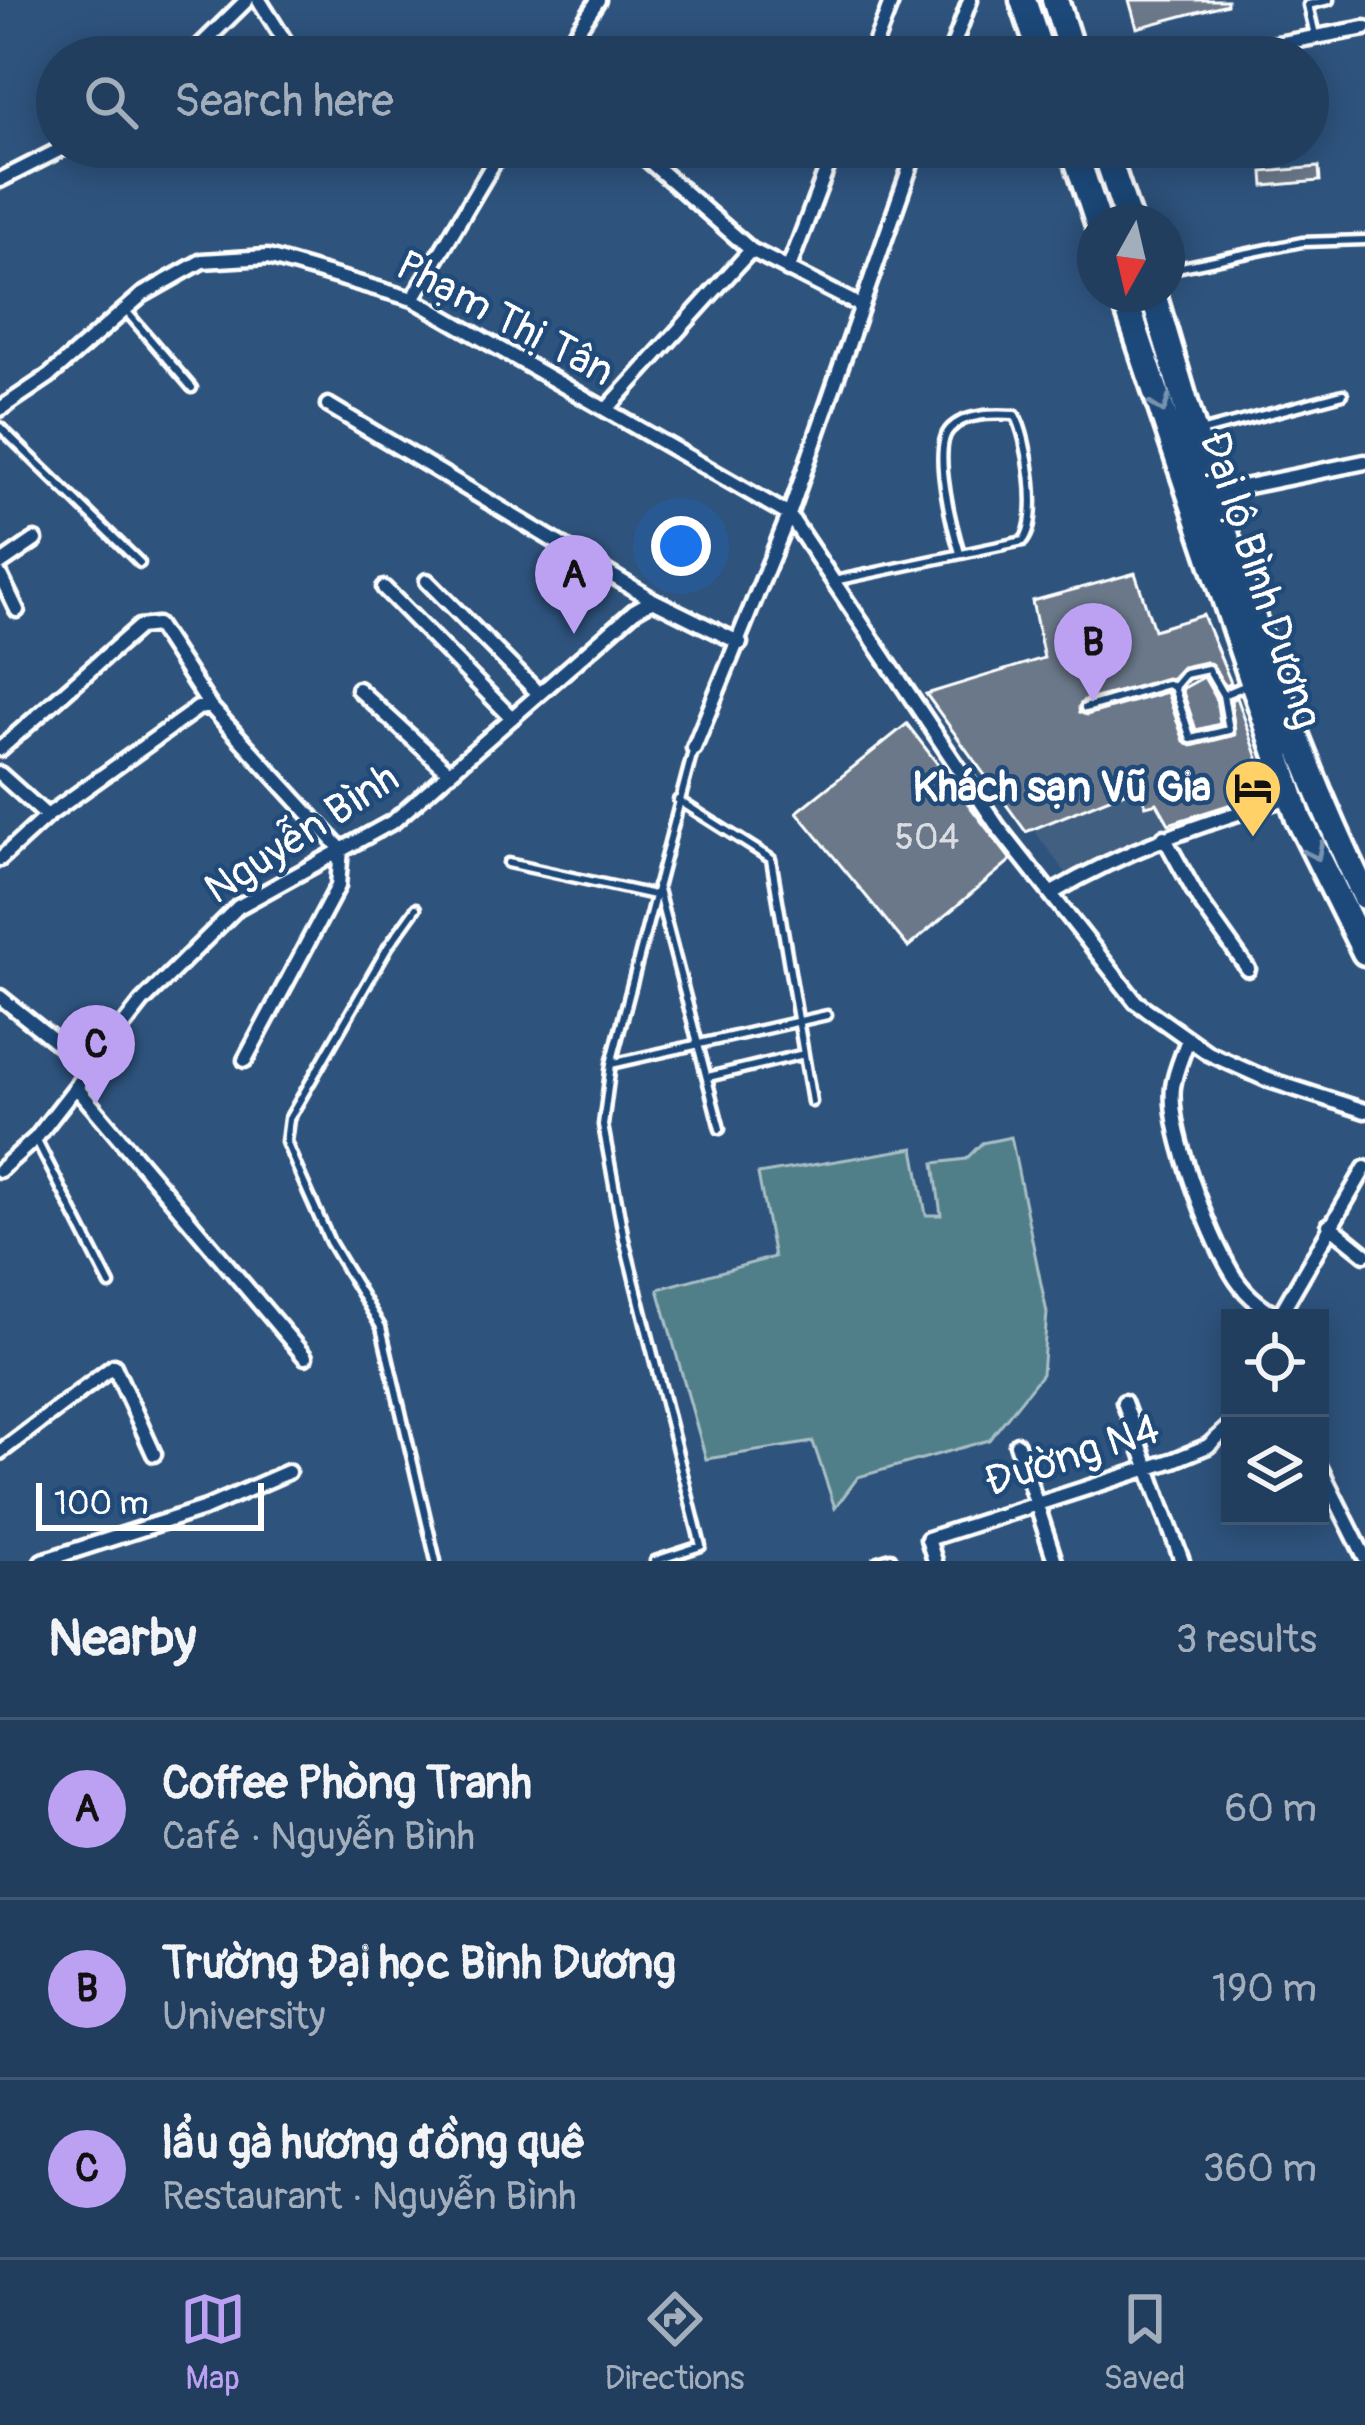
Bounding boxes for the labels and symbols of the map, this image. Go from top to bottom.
north arrow [1077,204,1185,312]
street label: Phạm Thị Tân [387,240,623,398]
one-way arrow [1146,394,1171,415]
street label: Đại lộ Bình Dương [1187,425,1333,735]
your location [651,516,711,576]
pin: A [535,535,613,634]
pin: B [1054,603,1132,702]
street label: Nguyễn Bình [195,752,409,916]
hotel icon: Khách sạn Vũ Gia [1222,757,1284,839]
place label: Khách sạn Vũ Gia [913,762,1211,814]
house number: 504 [895,815,960,860]
one-way arrow [1301,840,1324,862]
pin: C [57,1005,135,1104]
street label: Đường N4 [978,1403,1166,1509]
scale bar [36,1477,264,1530]

